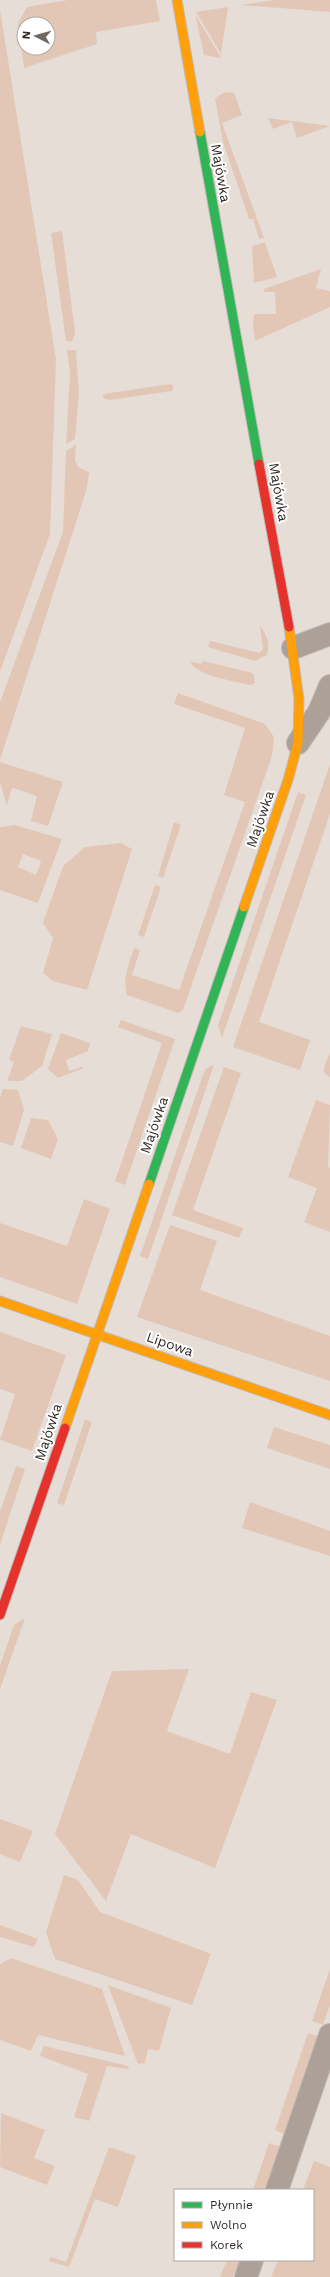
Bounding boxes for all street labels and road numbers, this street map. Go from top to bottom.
street label: Majówka [208,142,234,204]
street label: Majówka [266,461,292,523]
street label: Majówka [243,788,277,850]
street label: Majówka [137,1094,171,1156]
street label: Lipowa [144,1329,196,1359]
street label: Majówka [31,1401,65,1463]

